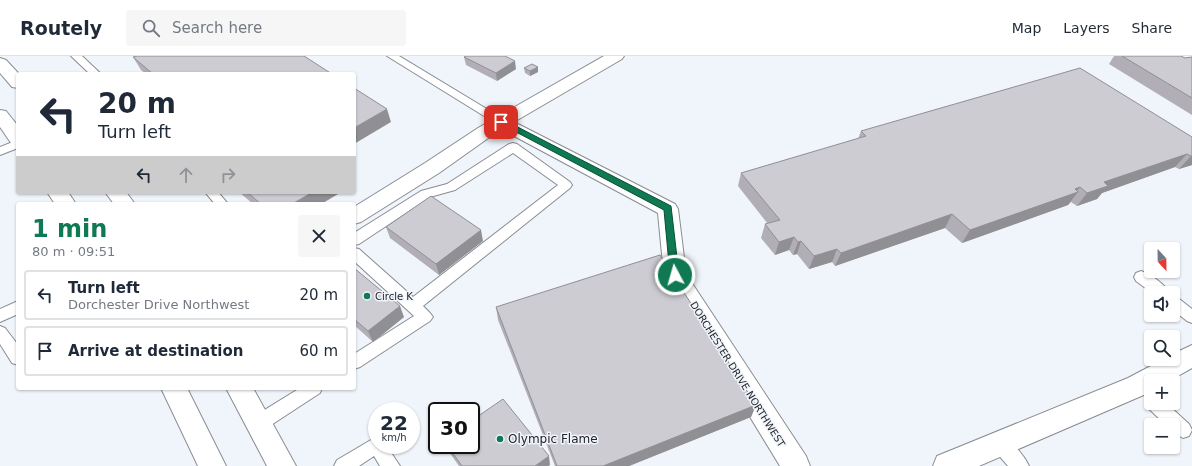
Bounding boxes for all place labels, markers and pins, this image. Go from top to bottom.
pin [484,105,518,139]
marker: Circle K [362,291,372,301]
place label: Circle K [375,291,413,302]
place label: Olympic Flame [508,432,598,446]
marker: Olympic Flame [495,434,505,444]

